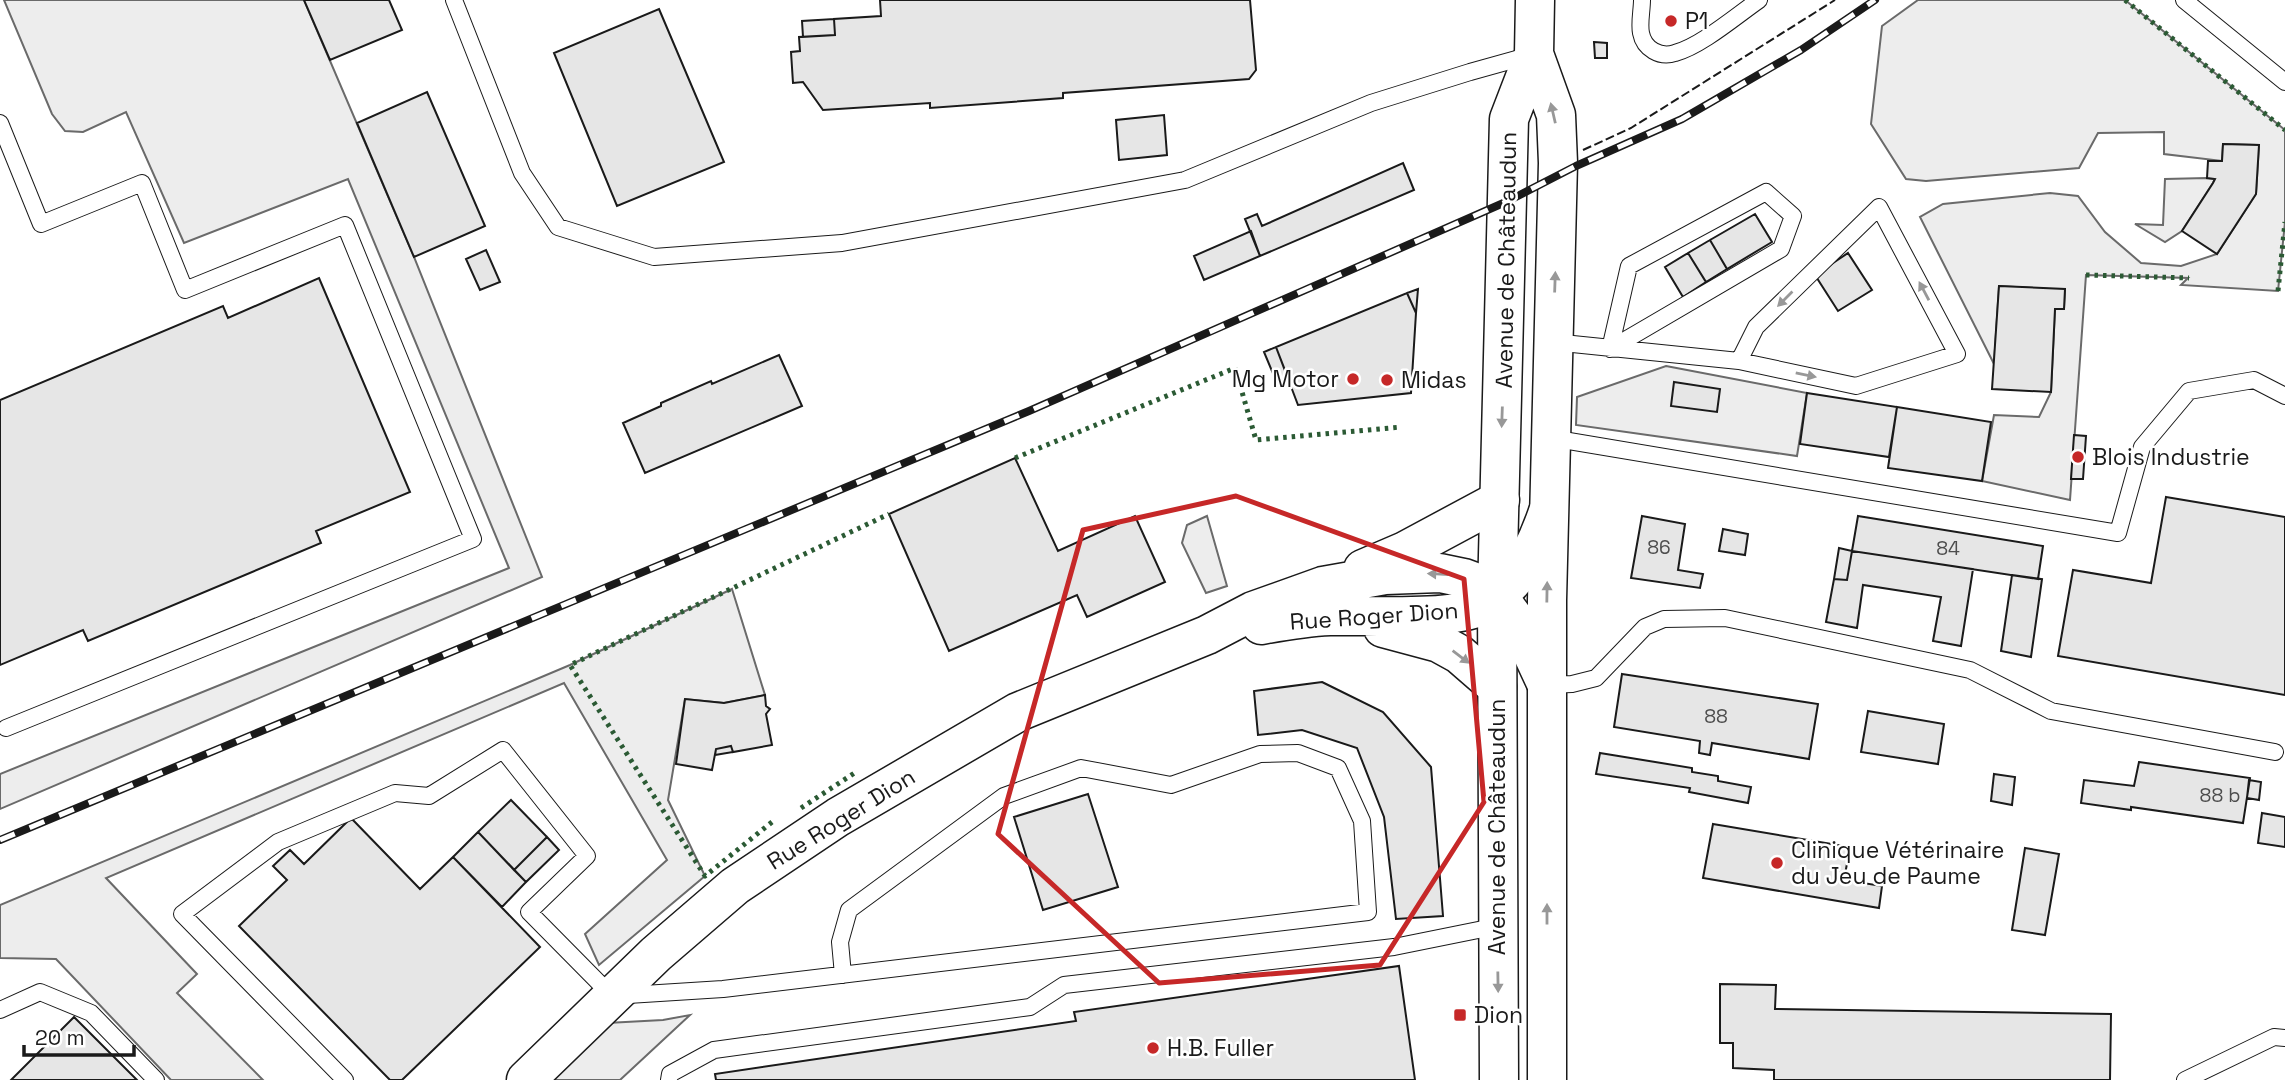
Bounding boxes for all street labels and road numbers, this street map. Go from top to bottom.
street label: Avenue de Châteaudun [1489,131,1523,389]
street label: Rue Roger Dion [1289,595,1459,637]
street label: Avenue de Châteaudun [1482,699,1512,955]
street label: Rue Roger Dion [761,761,921,877]

